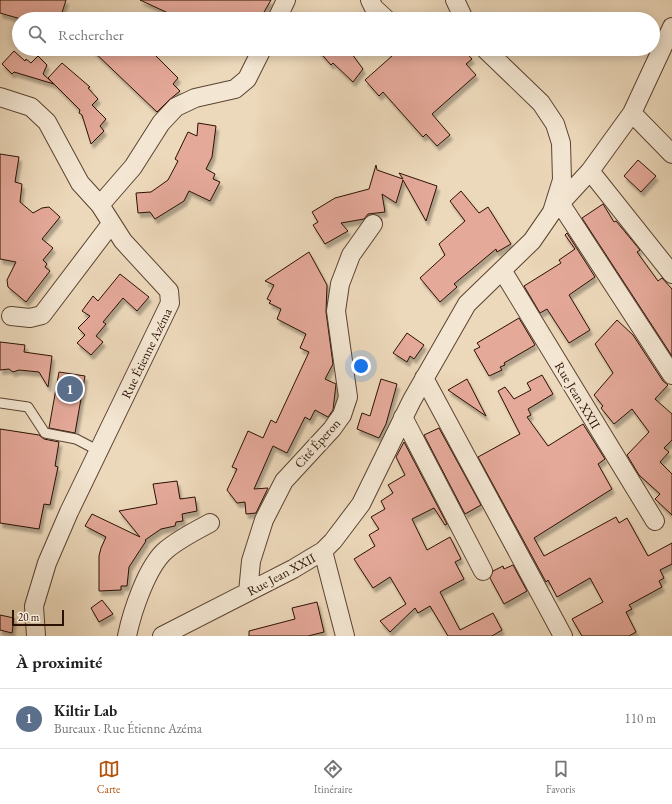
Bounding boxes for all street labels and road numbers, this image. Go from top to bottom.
street label: Rue Étienne Azéma [117,304,176,401]
street label: Rue Jean XXII [551,359,605,432]
street label: Cité Éperon [291,415,344,472]
street label: Rue Jean XXII [244,549,319,600]

